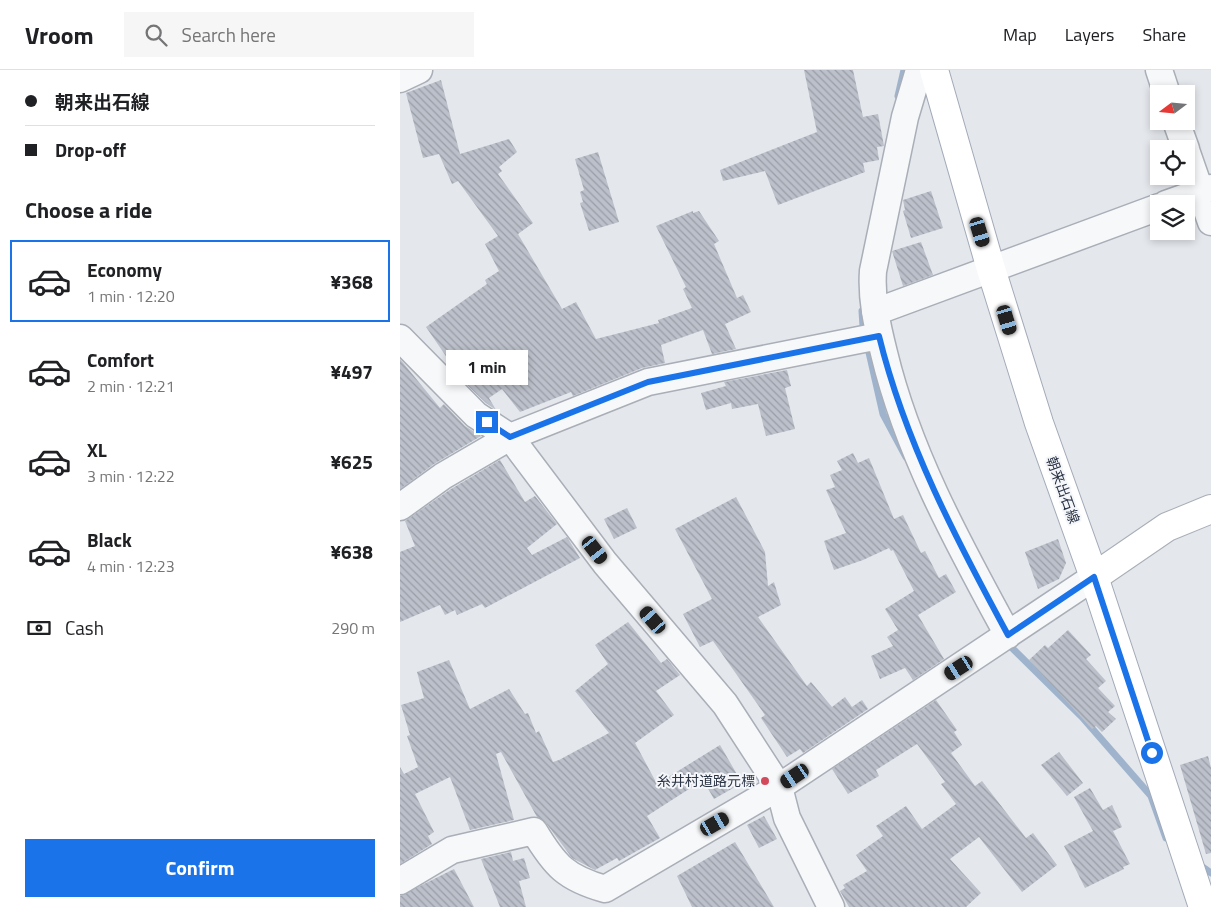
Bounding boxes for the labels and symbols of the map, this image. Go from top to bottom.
north arrow [1150,85,1195,130]
car [968,215,991,249]
car [995,303,1018,337]
callout: 1 min [446,350,528,384]
route end [476,411,498,433]
street label: 朝来出石線 [1042,453,1085,526]
car [579,534,610,566]
car [637,604,668,636]
car [942,654,975,682]
route start [1141,742,1163,764]
car [778,761,811,791]
place label: 糸井村道路元標 [657,770,755,791]
marker: 糸井村道路元標 [759,775,771,787]
car [698,810,731,838]

